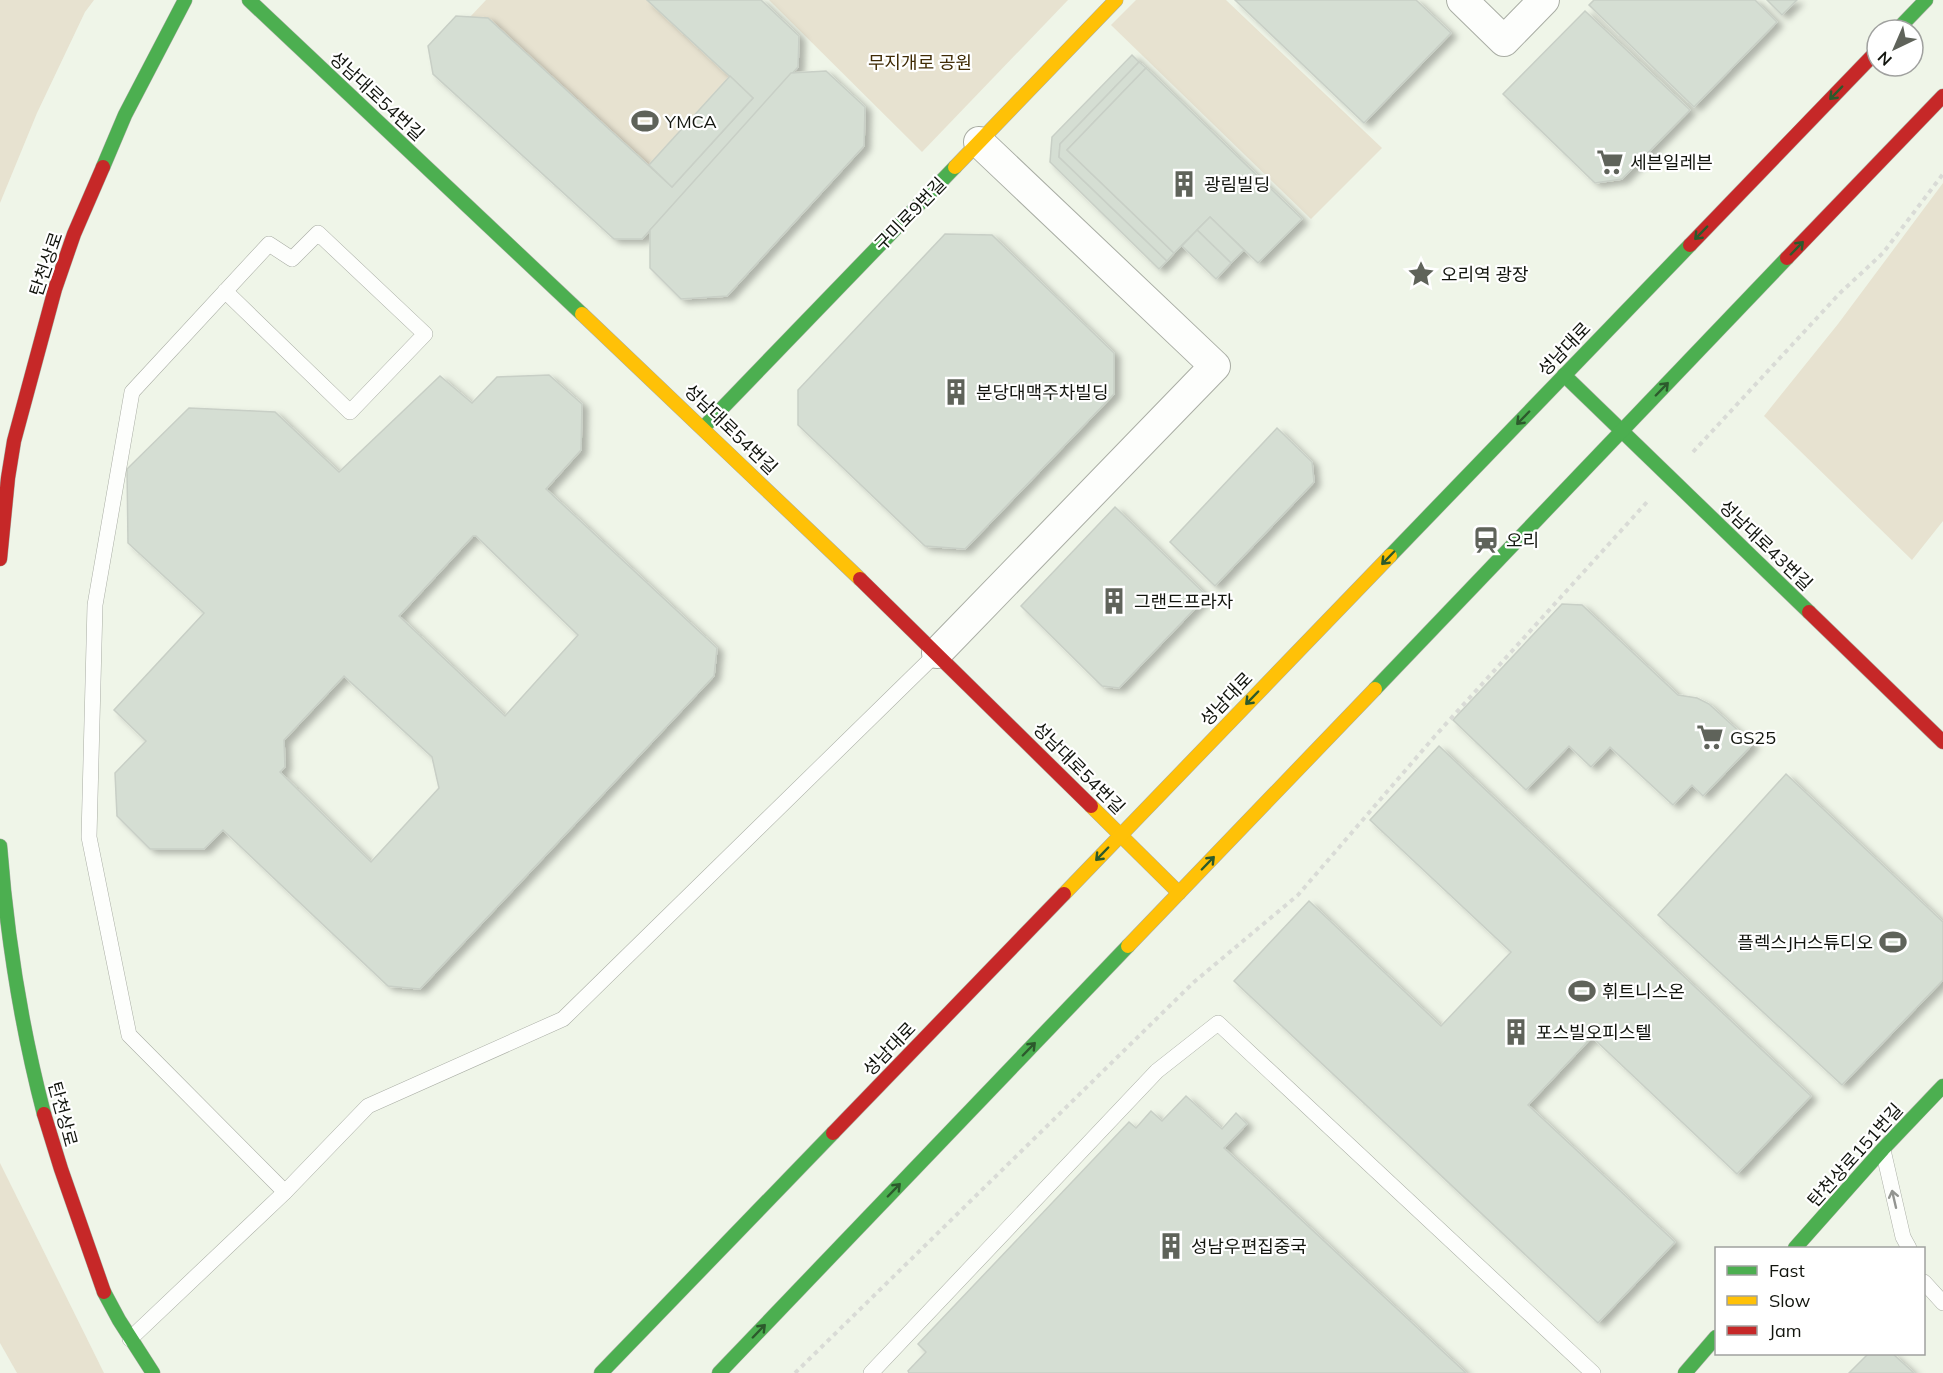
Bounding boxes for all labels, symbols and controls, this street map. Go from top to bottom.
north arrow [1865,18,1925,78]
street label: 성남대로54번길 [325,46,429,146]
text: N [1873,47,1896,70]
park label: 무지개로 공원 [868,51,972,74]
one-way arrow [1829,85,1844,100]
sports icon: YMCA [630,106,660,136]
place label: YMCA [664,110,717,133]
supermarket icon: 세븐일레븐 [1595,147,1625,177]
place label: 세븐일레븐 [1630,151,1713,174]
building icon: 광림빌딩 [1169,169,1199,199]
street label: 구미로9번길 [869,172,951,256]
place label: 광림빌딩 [1204,173,1270,196]
one-way arrow [1694,225,1708,240]
street label: 탄천상로 [24,229,68,299]
one-way arrow [1790,241,1804,256]
place icon: 오리역 광장 [1406,259,1436,289]
place label: 오리역 광장 [1441,263,1529,286]
street label: 성남대로 [1533,317,1595,381]
building icon: 분당대맥주차빌딩 [941,377,971,407]
street label: 성남대로54번길 [680,379,782,479]
place label: 분당대맥주차빌딩 [976,381,1108,404]
one-way arrow [1655,382,1669,397]
one-way arrow [1516,410,1530,425]
street label: 성남대로43번길 [1715,495,1817,595]
station icon: 오리 [1471,525,1501,555]
place label: 오리 [1506,529,1539,552]
one-way arrow [1381,550,1395,565]
building icon: 그랜드프라자 [1099,586,1129,616]
place label: 그랜드프라자 [1134,590,1234,613]
street label: 성남대로 [1195,667,1257,731]
one-way arrow [1245,691,1260,706]
street label: 성남대로54번길 [1028,717,1130,819]
supermarket icon: GS25 [1695,722,1725,752]
place label: GS25 [1730,726,1776,749]
one-way arrow [1095,846,1110,861]
one-way arrow [1201,856,1215,871]
sports icon: 플렉스JH스튜디오 [1878,927,1908,957]
place label: 플렉스JH스튜디오 [1737,931,1873,954]
sports icon: 휘트니스온 [1567,976,1597,1006]
place label: 휘트니스온 [1602,980,1685,1003]
street label: 성남대로 [858,1017,920,1081]
building icon: 포스빌오피스텔 [1501,1017,1531,1047]
place label: 포스빌오피스텔 [1536,1021,1652,1044]
one-way arrow [1022,1042,1037,1057]
street label: 탄천상로 [43,1079,83,1149]
street label: 탄천상로151번길 [1802,1098,1908,1212]
one-way arrow [887,1183,901,1198]
one-way arrow [1888,1190,1900,1209]
building icon: 성남우편집중국 [1156,1231,1186,1261]
place label: 성남우편집중국 [1191,1235,1307,1258]
legend [1715,1247,1925,1355]
text: Fast [1769,1259,1805,1282]
text: Slow [1769,1289,1811,1312]
text: Jam [1769,1319,1802,1342]
one-way arrow [752,1323,767,1338]

